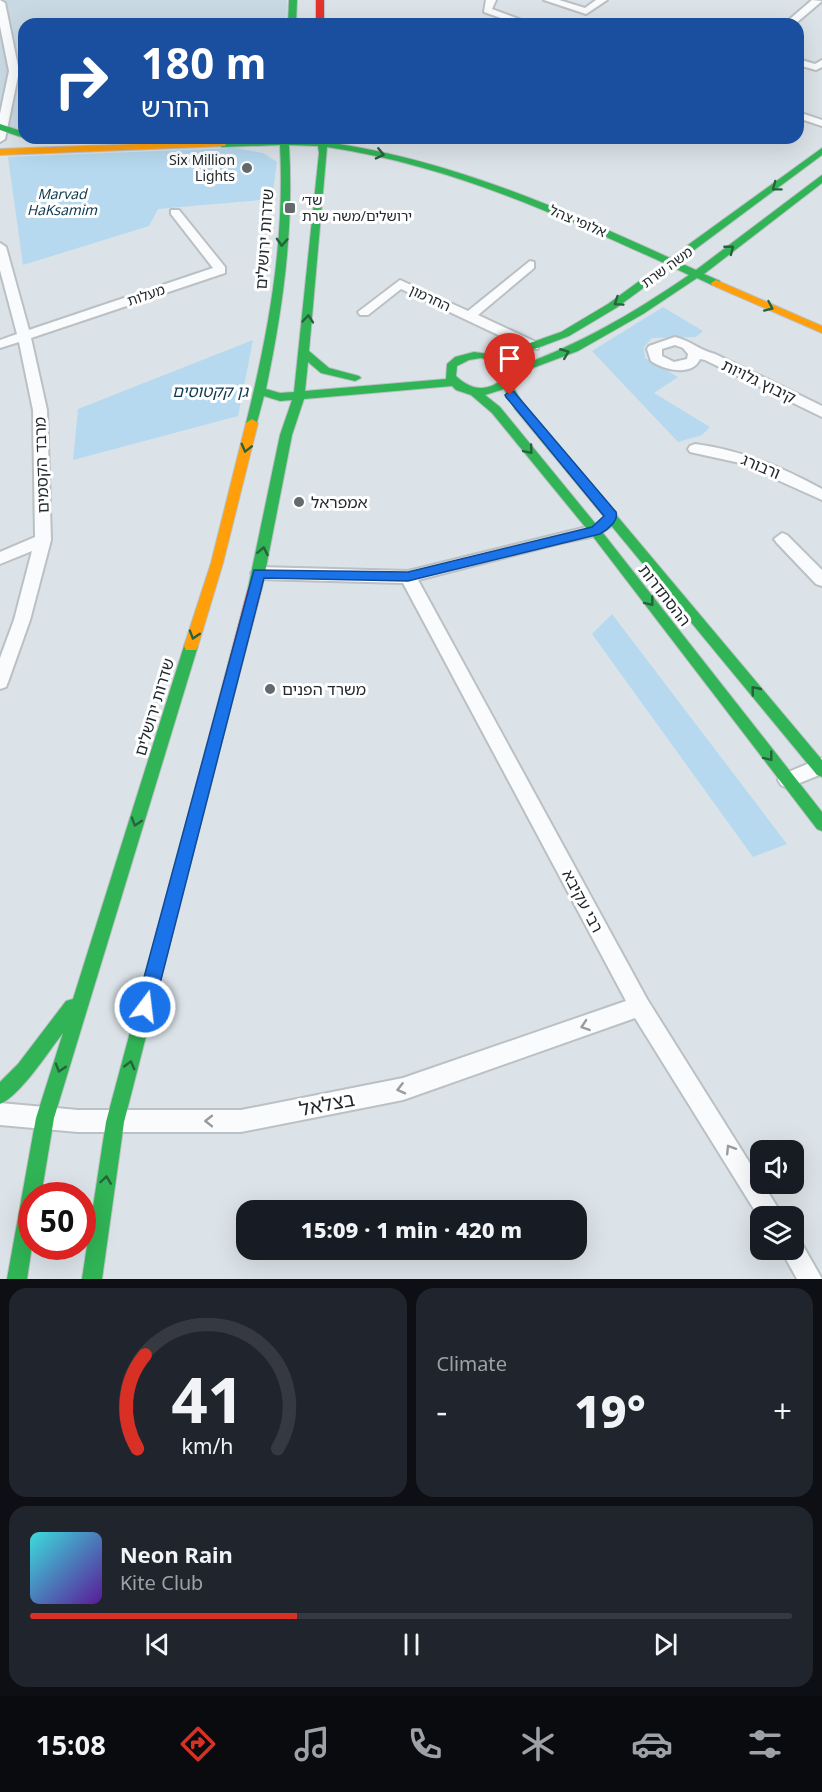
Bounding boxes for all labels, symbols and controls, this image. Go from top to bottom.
text: 180 m [141,34,266,91]
icon: right [42,42,120,120]
text: החרש [141,88,210,125]
one-way arrow [375,147,385,160]
place label: Six Million Lights [169,150,235,185]
marker: Six Million Lights [240,161,254,175]
one-way arrow [771,179,782,190]
park label: Marvad HaKsamim [27,184,98,219]
street label: שדרות ירושלים [250,188,278,290]
place label: שד׳ ירושלים/משה שרת [302,190,412,225]
street label: אלופי צהל [547,200,610,241]
marker: שד׳ ירושלים/משה שרת [283,201,297,215]
one-way arrow [275,238,288,247]
street label: משה שרת [637,242,696,292]
one-way arrow [723,246,734,257]
street label: מעלות [124,279,167,310]
street label: החרמון [407,280,454,315]
one-way arrow [614,295,625,306]
one-way arrow [763,299,774,311]
one-way arrow [301,314,314,324]
pin [484,333,535,395]
icon: arrive [493,342,526,375]
one-way arrow [559,347,569,360]
street label: קיבוץ גלויות [718,354,800,408]
park label: גן קקטוסים [172,380,249,402]
street label: מרבד הקסמים [28,416,54,514]
one-way arrow [240,442,253,452]
one-way arrow [522,443,533,454]
street label: ורבורג [738,448,784,484]
place label: אמפראל [311,491,368,513]
marker: אמפראל [292,495,306,509]
one-way arrow [256,546,269,556]
street label: ההסתדרות [634,560,696,630]
one-way arrow [643,596,654,607]
one-way arrow [189,629,201,640]
street label: שדרות ירושלים [129,655,179,759]
place label: משרד הפנים [282,678,366,700]
marker: משרד הפנים [263,682,277,696]
one-way arrow [752,686,763,697]
one-way arrow [762,750,773,761]
one-way arrow [131,816,143,827]
street label: רבי עקיבא [557,866,609,936]
position arrow [113,975,177,1039]
one-way arrow [580,1018,591,1031]
one-way arrow [122,1060,135,1070]
one-way arrow [55,1062,67,1073]
one-way arrow [396,1082,406,1095]
street label: בצלאל [297,1085,357,1122]
one-way arrow [204,1115,213,1127]
map controls [750,1140,804,1260]
button: sound [750,1140,804,1194]
one-way arrow [725,1145,737,1155]
one-way arrow [100,1175,112,1184]
speed limit sign: 50 [18,1182,96,1260]
button: layers [750,1206,804,1260]
text: 15:09 · 1 min · 420 m [301,1215,522,1244]
text: Climate [437,1350,507,1377]
text: 41 [171,1356,244,1441]
text: 19° [574,1380,646,1441]
text: − [437,1388,447,1433]
text: + [773,1388,792,1433]
text: km/h [182,1432,234,1461]
text: Neon Rain [120,1540,233,1569]
text: Kite Club [120,1569,203,1596]
icon: previous [141,1628,174,1661]
icon: pause [395,1628,428,1661]
icon: next [649,1628,682,1661]
icon: directions [177,1723,219,1765]
icon: music [291,1723,333,1765]
icon: phone [404,1723,446,1765]
icon: climate [517,1723,559,1765]
icon: car [631,1723,673,1765]
icon: filters [744,1723,786,1765]
text: 15:08 [36,1726,106,1763]

